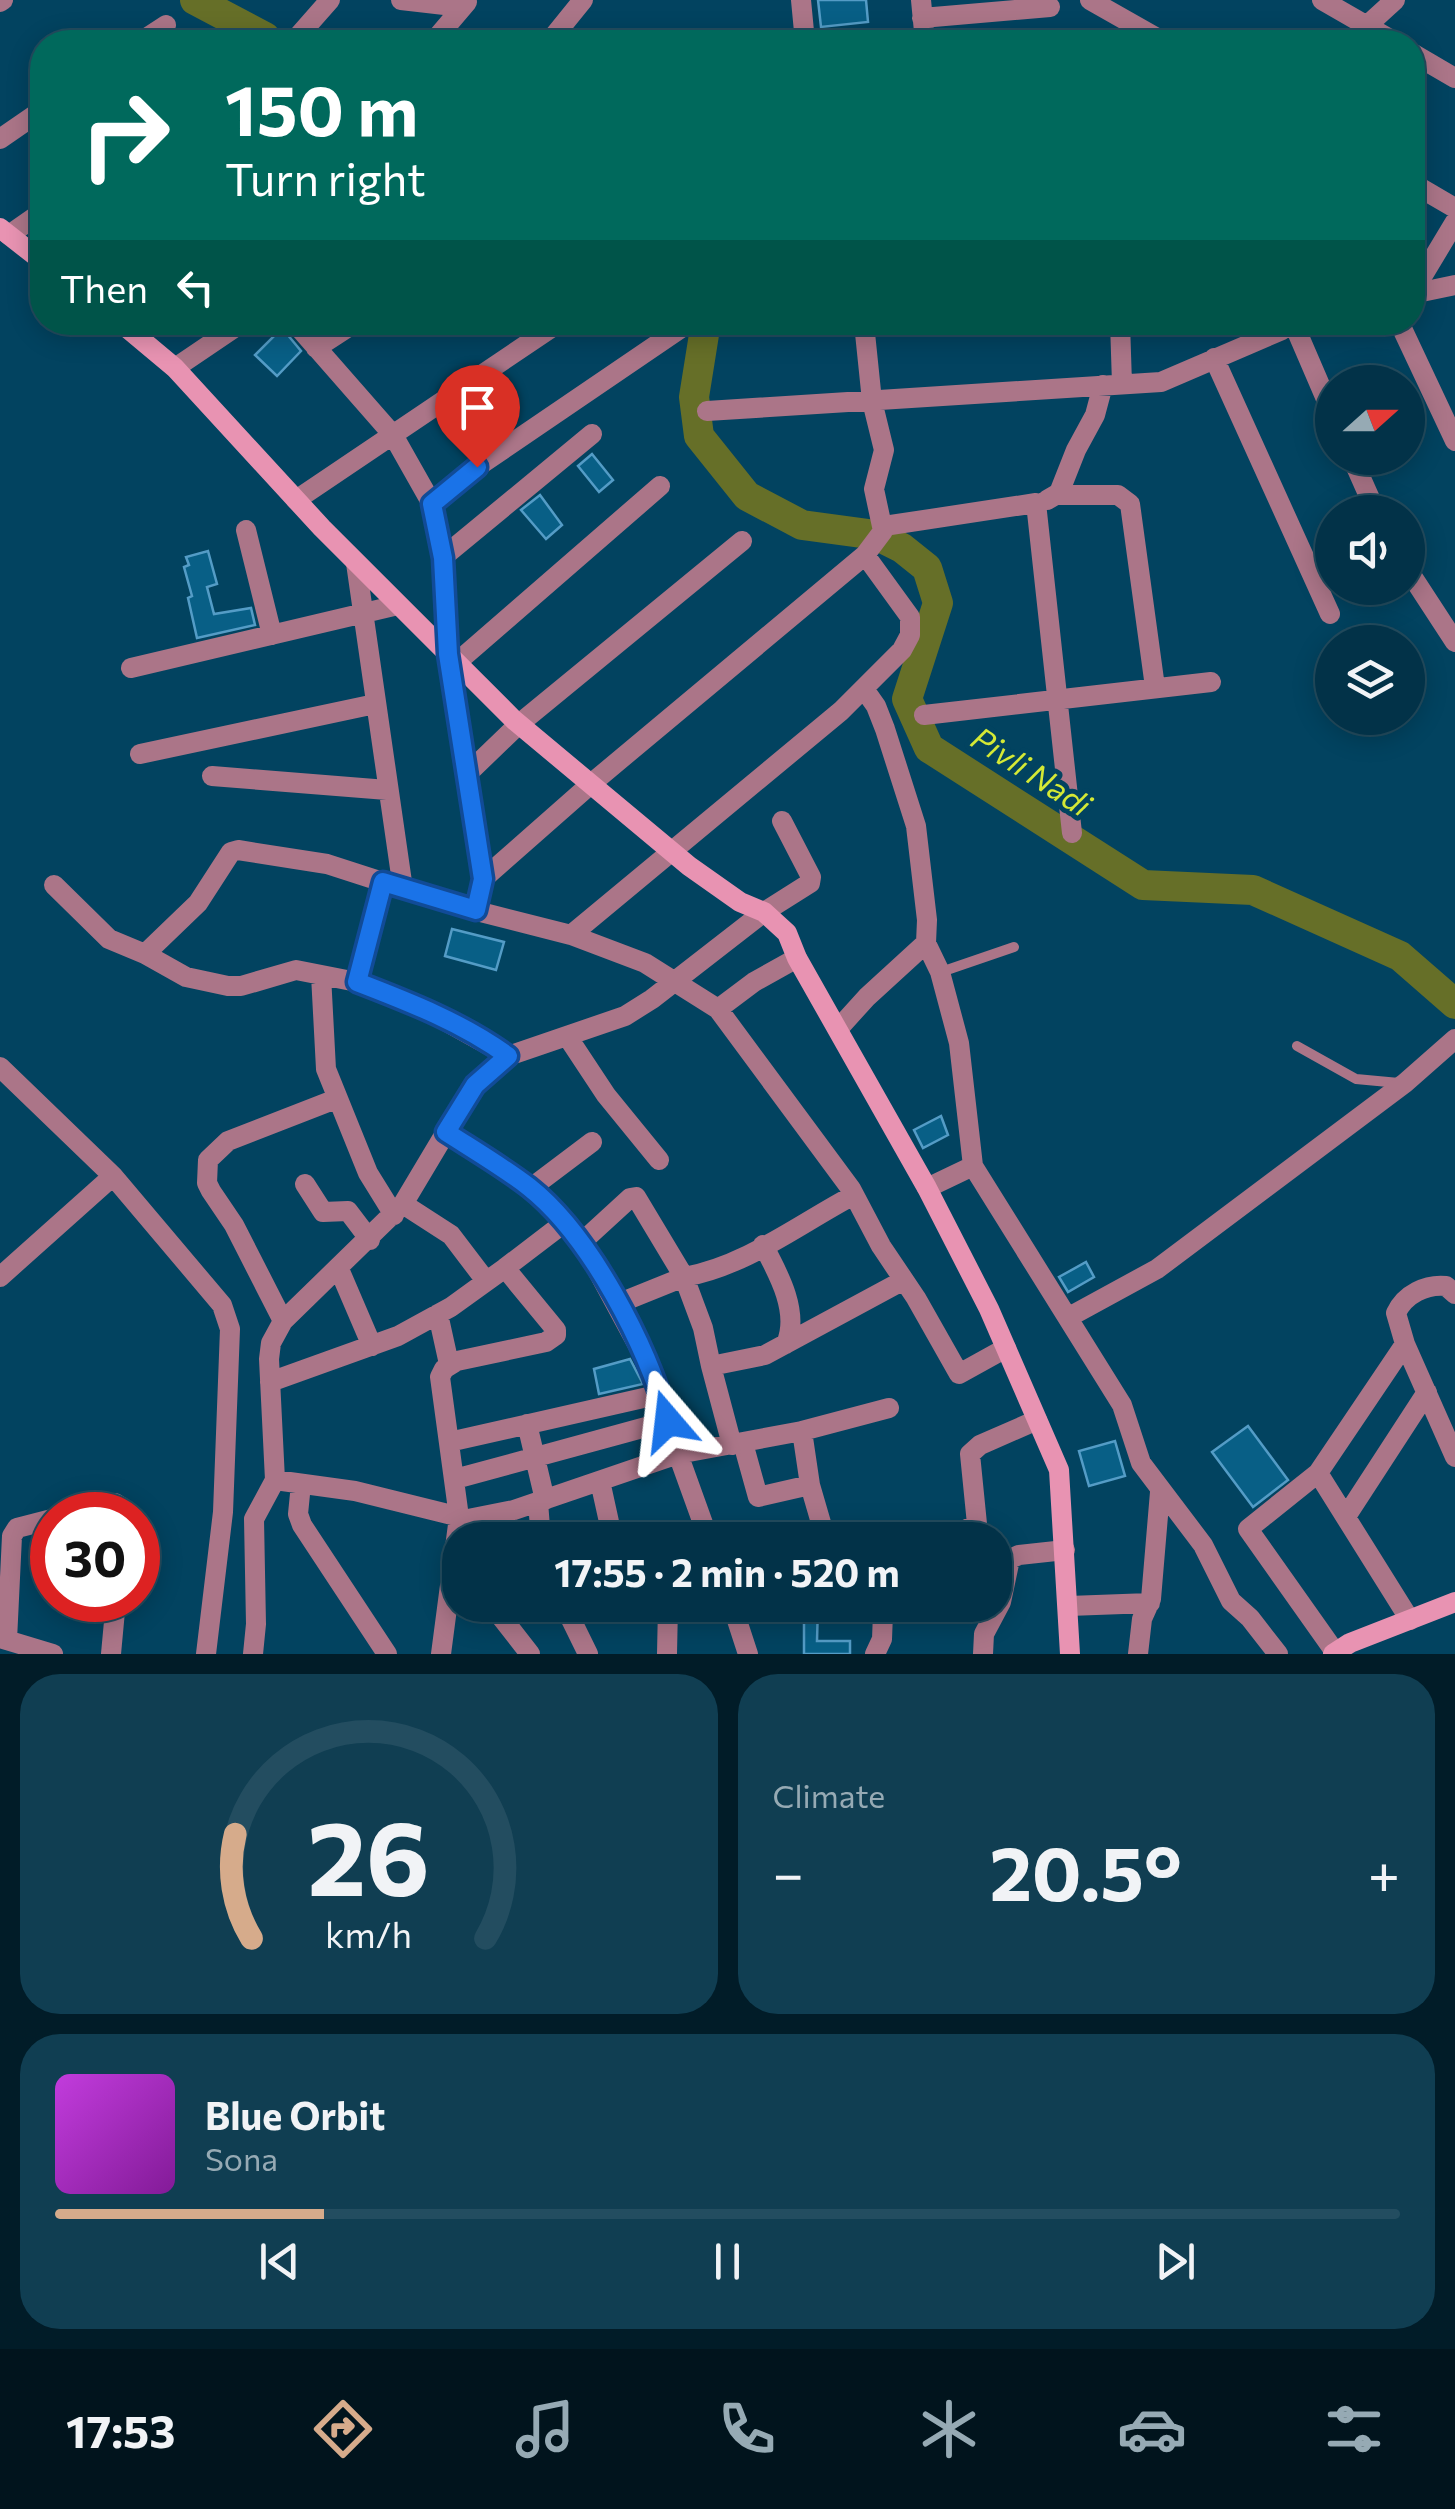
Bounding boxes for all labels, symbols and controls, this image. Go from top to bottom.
text: 150 m [225,65,418,150]
icon: right [60,70,190,200]
text: Turn right [225,150,426,205]
icon: left [168,260,223,315]
text: Then [60,264,148,311]
pin [435,365,520,468]
north arrow [1315,365,1425,475]
map controls [1315,365,1425,735]
icon: arrive [450,380,505,435]
button: sound [1315,495,1425,605]
button: layers [1315,625,1425,735]
water label: Pivli Nadi [965,717,1101,825]
position arrow [616,1369,720,1473]
speed limit sign: 30 [30,1492,160,1622]
text: 17:55 · 2 min · 520 m [554,1548,900,1595]
text: Climate [773,1775,885,1815]
text: 26 [307,1790,430,1917]
text: 20.5° [989,1825,1182,1916]
text: − [773,1838,804,1905]
text: + [1368,1838,1400,1905]
text: km/h [325,1912,412,1955]
text: Blue Orbit [205,2091,385,2138]
text: Sona [205,2138,278,2178]
icon: previous [252,2234,307,2289]
icon: pause [700,2234,755,2289]
icon: next [1148,2234,1203,2289]
icon: directions [308,2394,378,2464]
icon: music [510,2394,580,2464]
icon: phone [712,2394,782,2464]
icon: climate [914,2394,984,2464]
icon: car [1117,2394,1187,2464]
icon: filters [1319,2394,1389,2464]
text: 17:53 [66,2402,176,2457]

